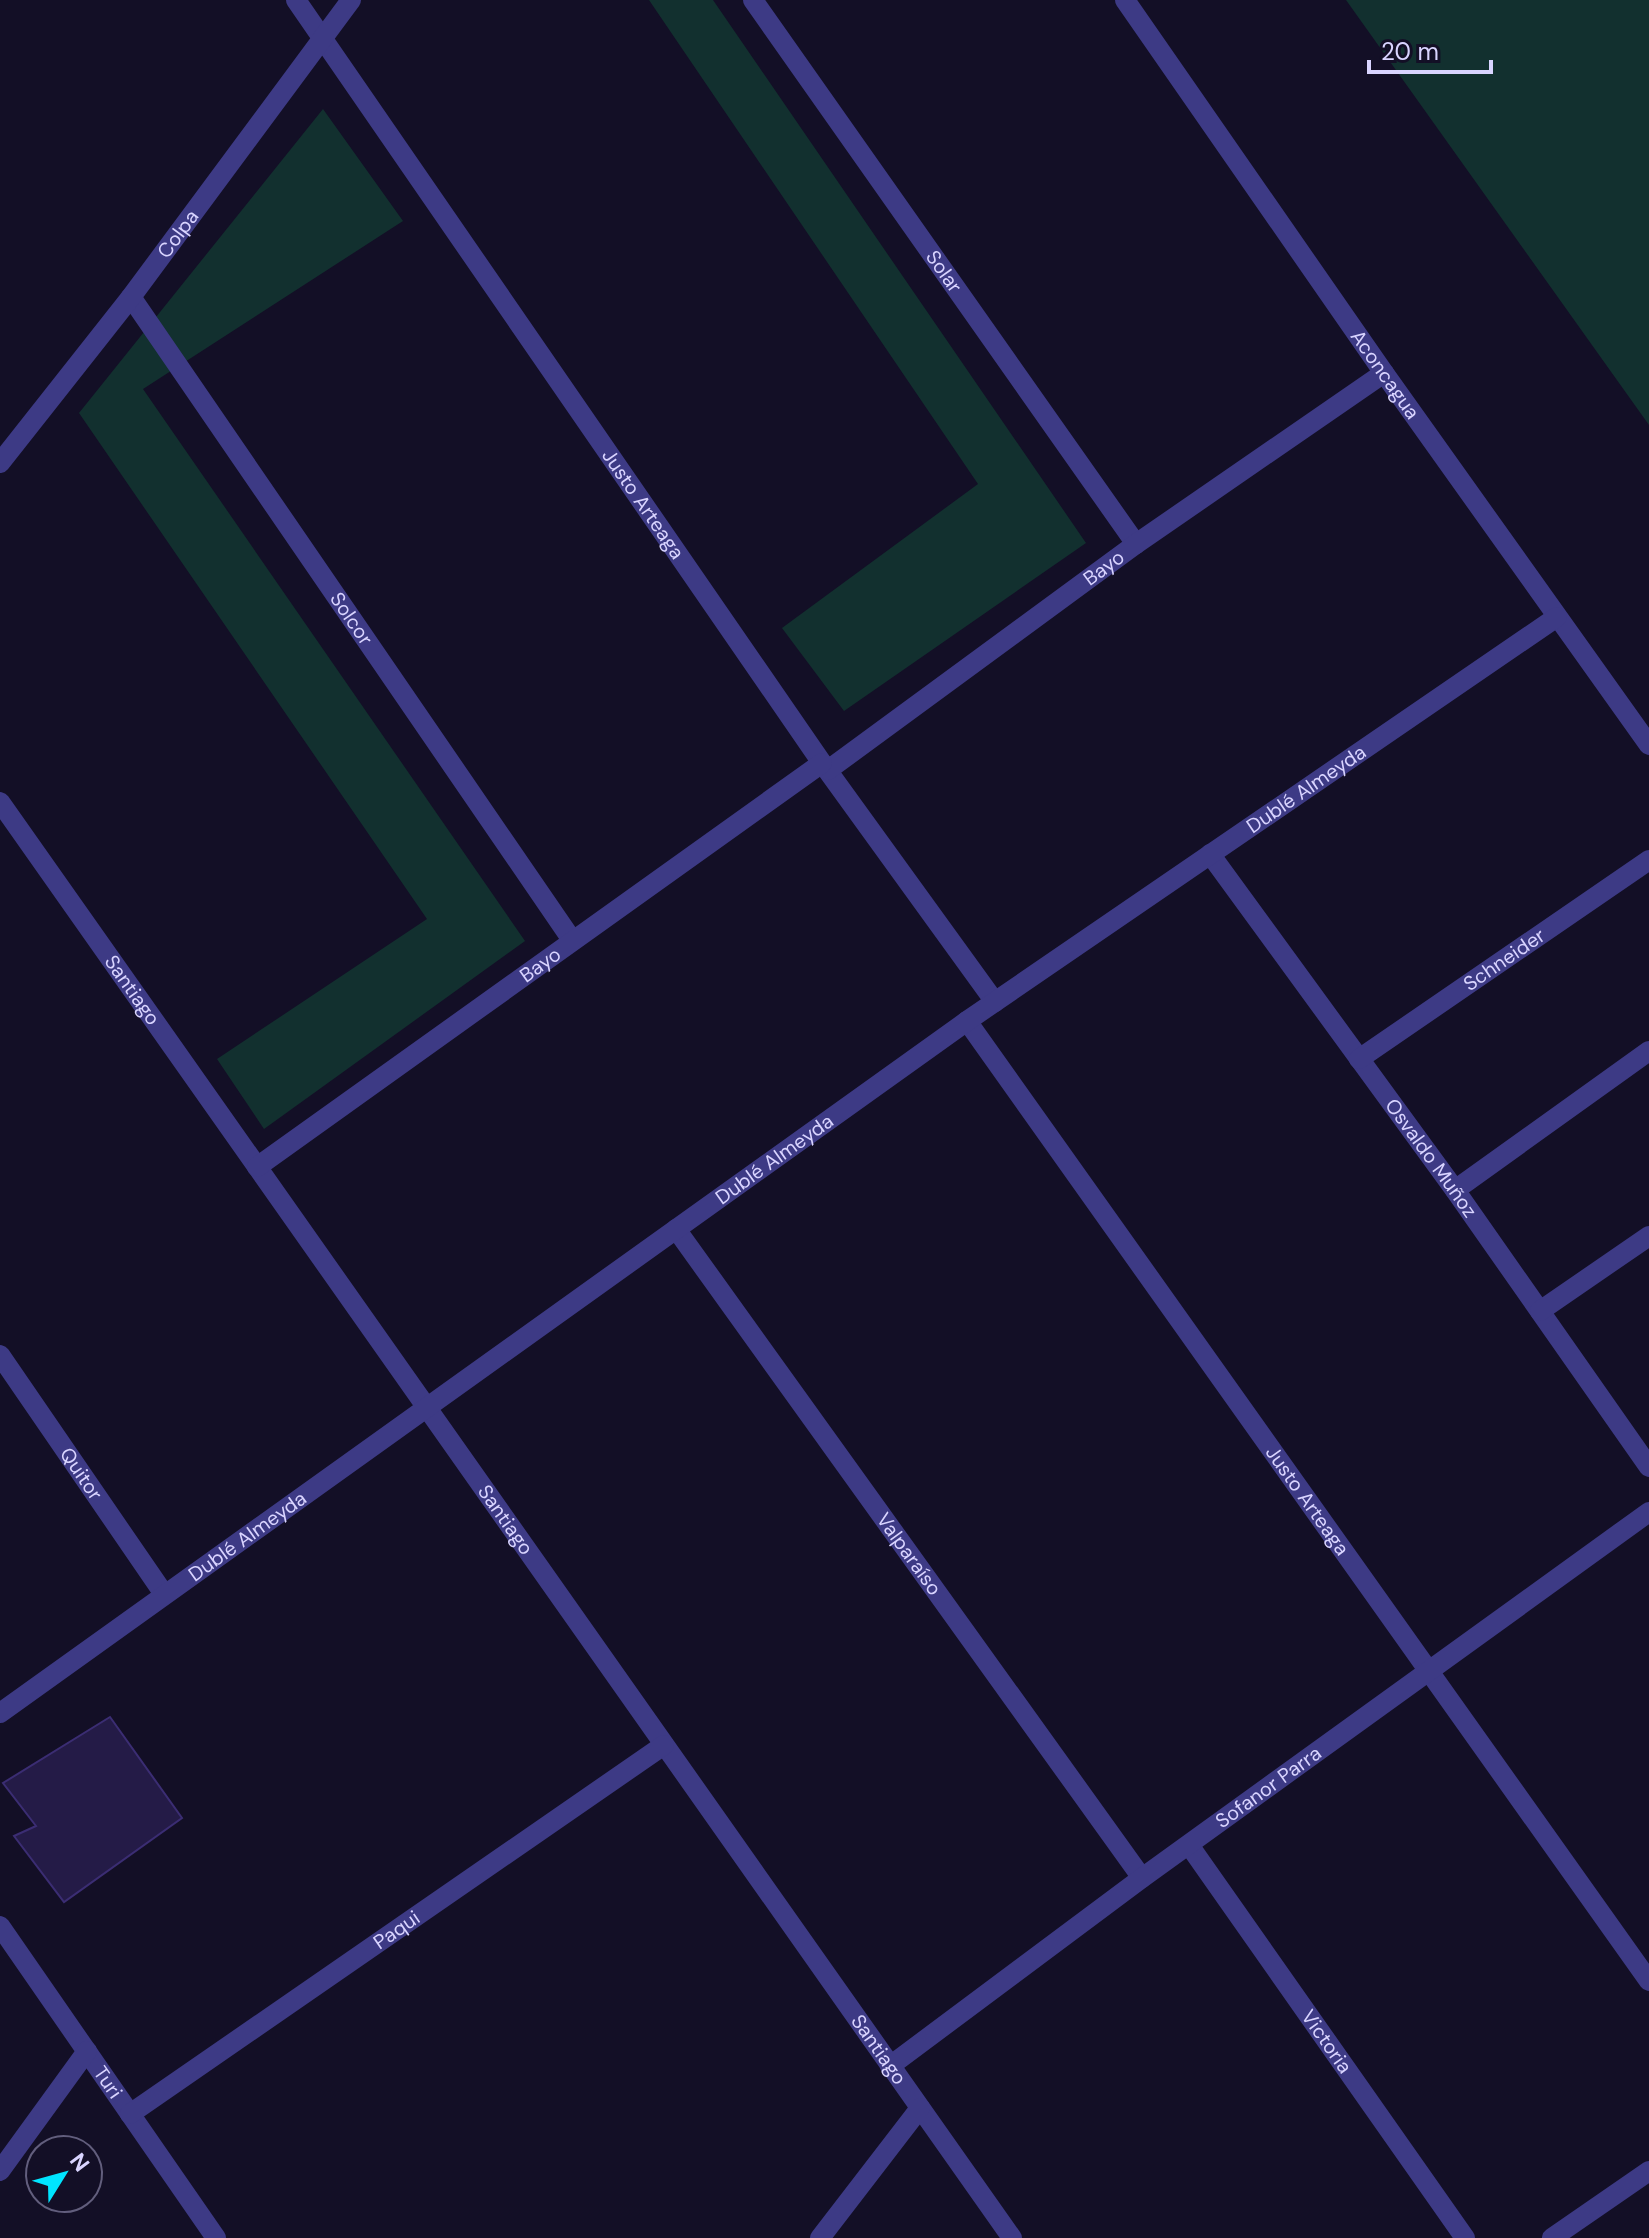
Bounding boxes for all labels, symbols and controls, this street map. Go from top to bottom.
scale bar [1369,24,1491,74]
text: 20 m [1381,36,1439,67]
street label: Colpa [151,204,204,263]
street label: Solar [920,245,968,298]
street label: Aconcagua [1345,325,1426,424]
street label: Justo Arteaga [596,444,691,564]
street label: Bayo [1078,544,1129,591]
street label: Solcor [324,587,379,650]
street label: Dublé Almeyda [1241,739,1371,839]
street label: Schneider [1458,922,1550,997]
street label: Bayo [514,941,566,988]
street label: Santiago [99,950,166,1030]
street label: Osvaldo Muñoz [1379,1093,1483,1223]
street label: Dublé Almeyda [710,1108,838,1210]
street label: Justo Arteaga [1260,1440,1355,1560]
street label: Quitor [54,1442,109,1505]
street label: Santiago [472,1479,539,1560]
street label: Dublé Almeyda [183,1485,311,1587]
street label: Valparaíso [871,1507,948,1600]
street label: Sofanor Parra [1210,1740,1326,1834]
street label: Paqui [368,1905,425,1955]
street label: Victoria [1296,2005,1358,2078]
street label: Santiago [845,2009,913,2090]
street label: Turi [88,2061,128,2104]
north arrow [24,2134,104,2214]
text: N [63,2147,96,2177]

